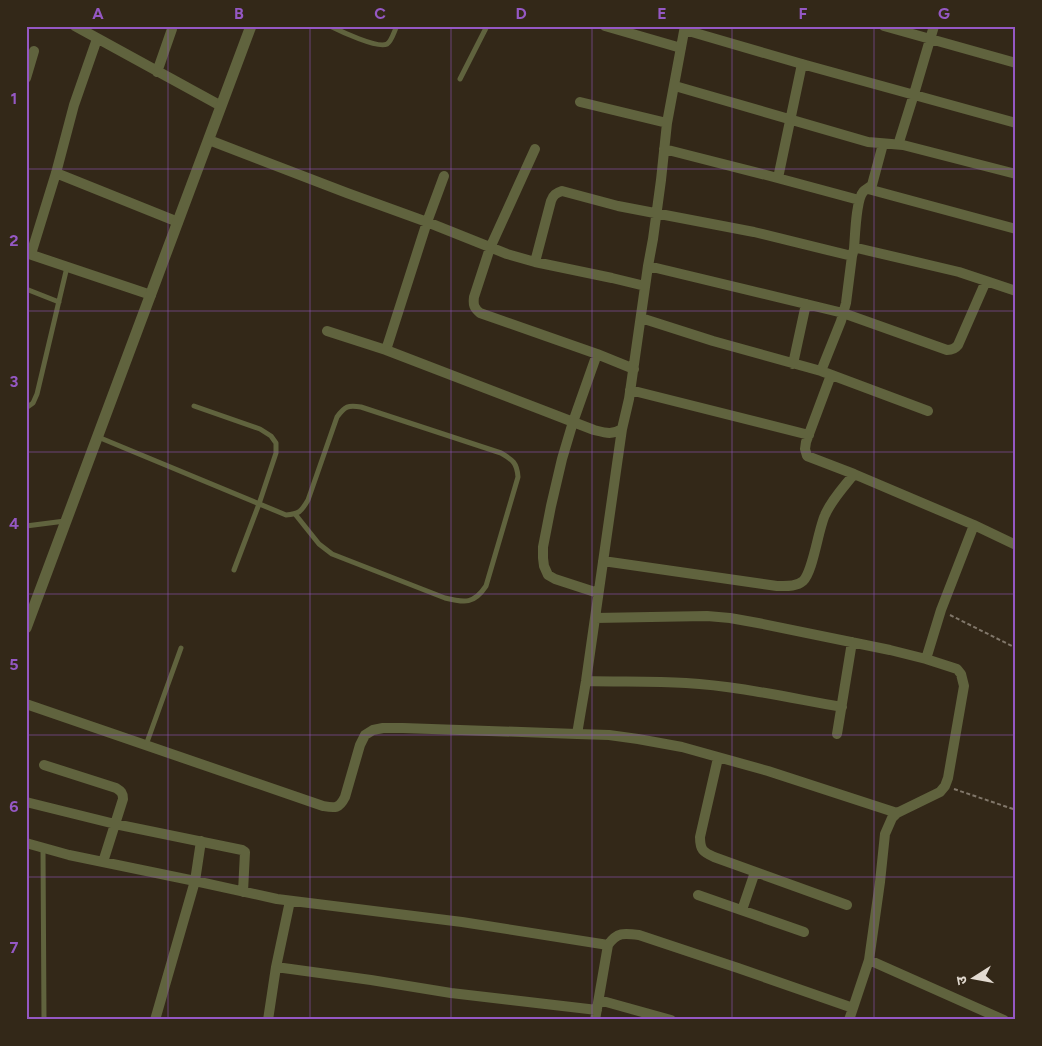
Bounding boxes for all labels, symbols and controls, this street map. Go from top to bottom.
text: A [92,4,104,23]
text: B [234,4,244,23]
text: C [374,4,386,23]
text: D [515,4,527,23]
text: E [657,4,667,23]
text: F [799,4,808,23]
text: G [938,4,950,23]
text: 1 [11,89,17,108]
text: 2 [9,231,19,250]
text: 3 [10,372,19,391]
text: 4 [9,514,19,533]
text: 5 [9,655,19,674]
text: 6 [9,797,19,816]
text: 7 [10,938,19,957]
north arrow [950,954,1000,1004]
text: उ [952,974,971,986]

